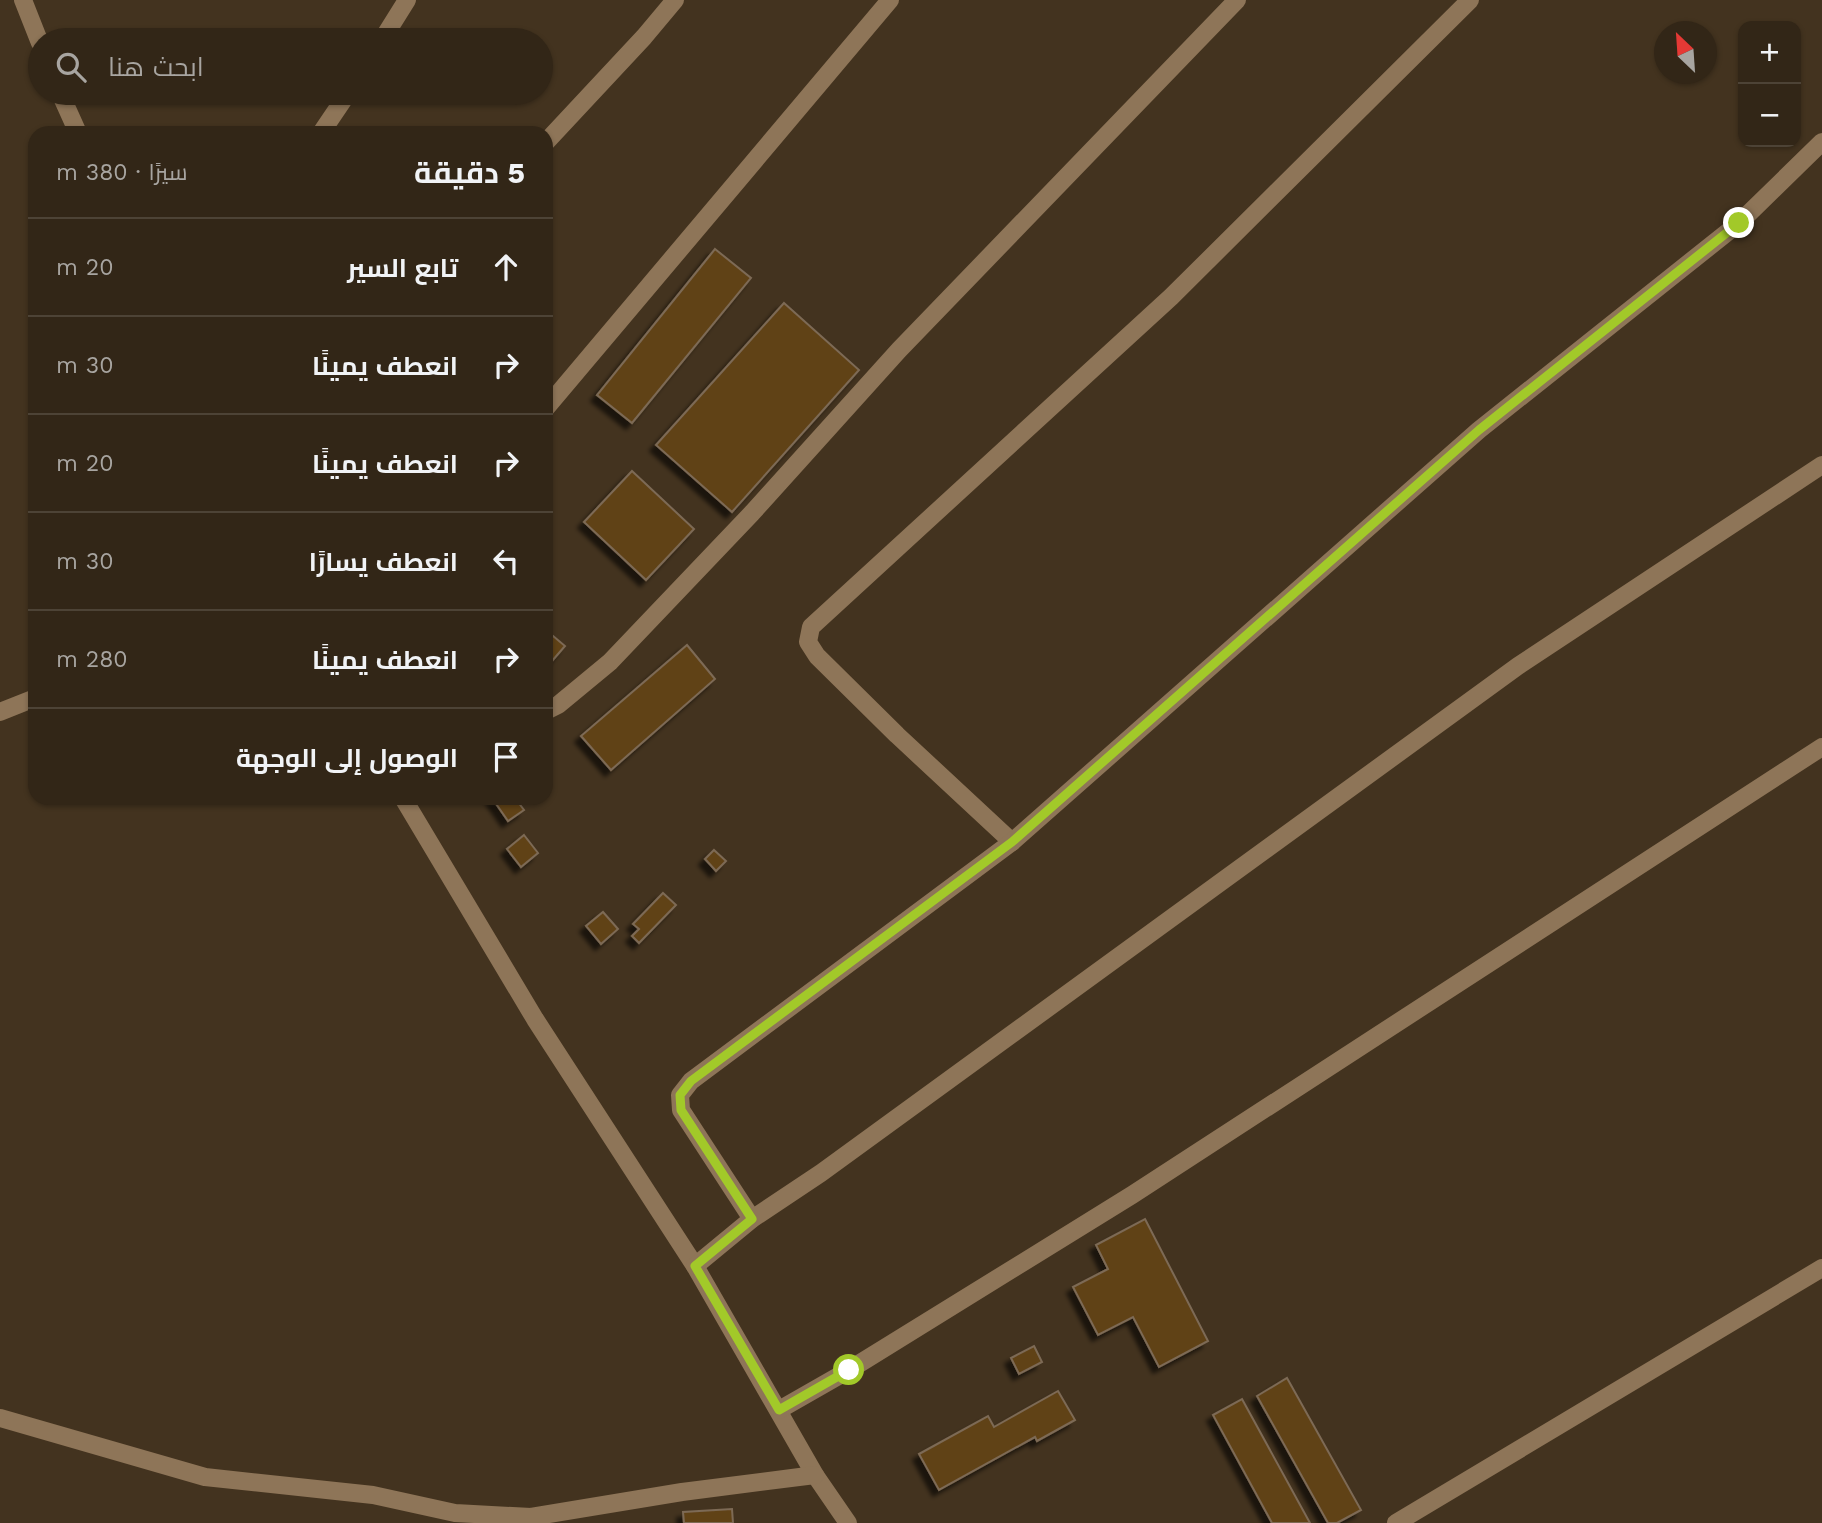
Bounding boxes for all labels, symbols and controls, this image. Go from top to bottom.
north arrow [1654,21,1717,84]
map controls [1738,21,1801,147]
button: + [1738,21,1801,84]
search box [28,28,553,105]
icon: search [52,48,90,86]
text: ابحث هنا [108,52,204,82]
button: − [1738,84,1801,147]
text: 5 دقيقة [414,155,525,190]
text: سيرًا · 380 m [56,159,187,186]
route end [1723,207,1754,238]
icon: ahead [487,248,525,286]
text: تابع السير [347,253,458,283]
text: 20 m [56,254,113,281]
icon: right [487,346,525,384]
text: انعطف يمينًا [312,351,458,381]
text: 30 m [56,352,113,379]
icon: right [487,444,525,482]
text: انعطف يمينًا [312,449,458,479]
text: 20 m [56,450,113,477]
icon: left [487,542,525,580]
text: انعطف يسارًا [309,547,458,577]
text: 30 m [56,548,113,575]
icon: right [487,640,525,678]
text: انعطف يمينًا [312,645,458,675]
text: 280 m [56,646,128,673]
icon: arrive [487,738,525,776]
text: الوصول إلى الوجهة [236,743,458,773]
route start [833,1354,864,1385]

